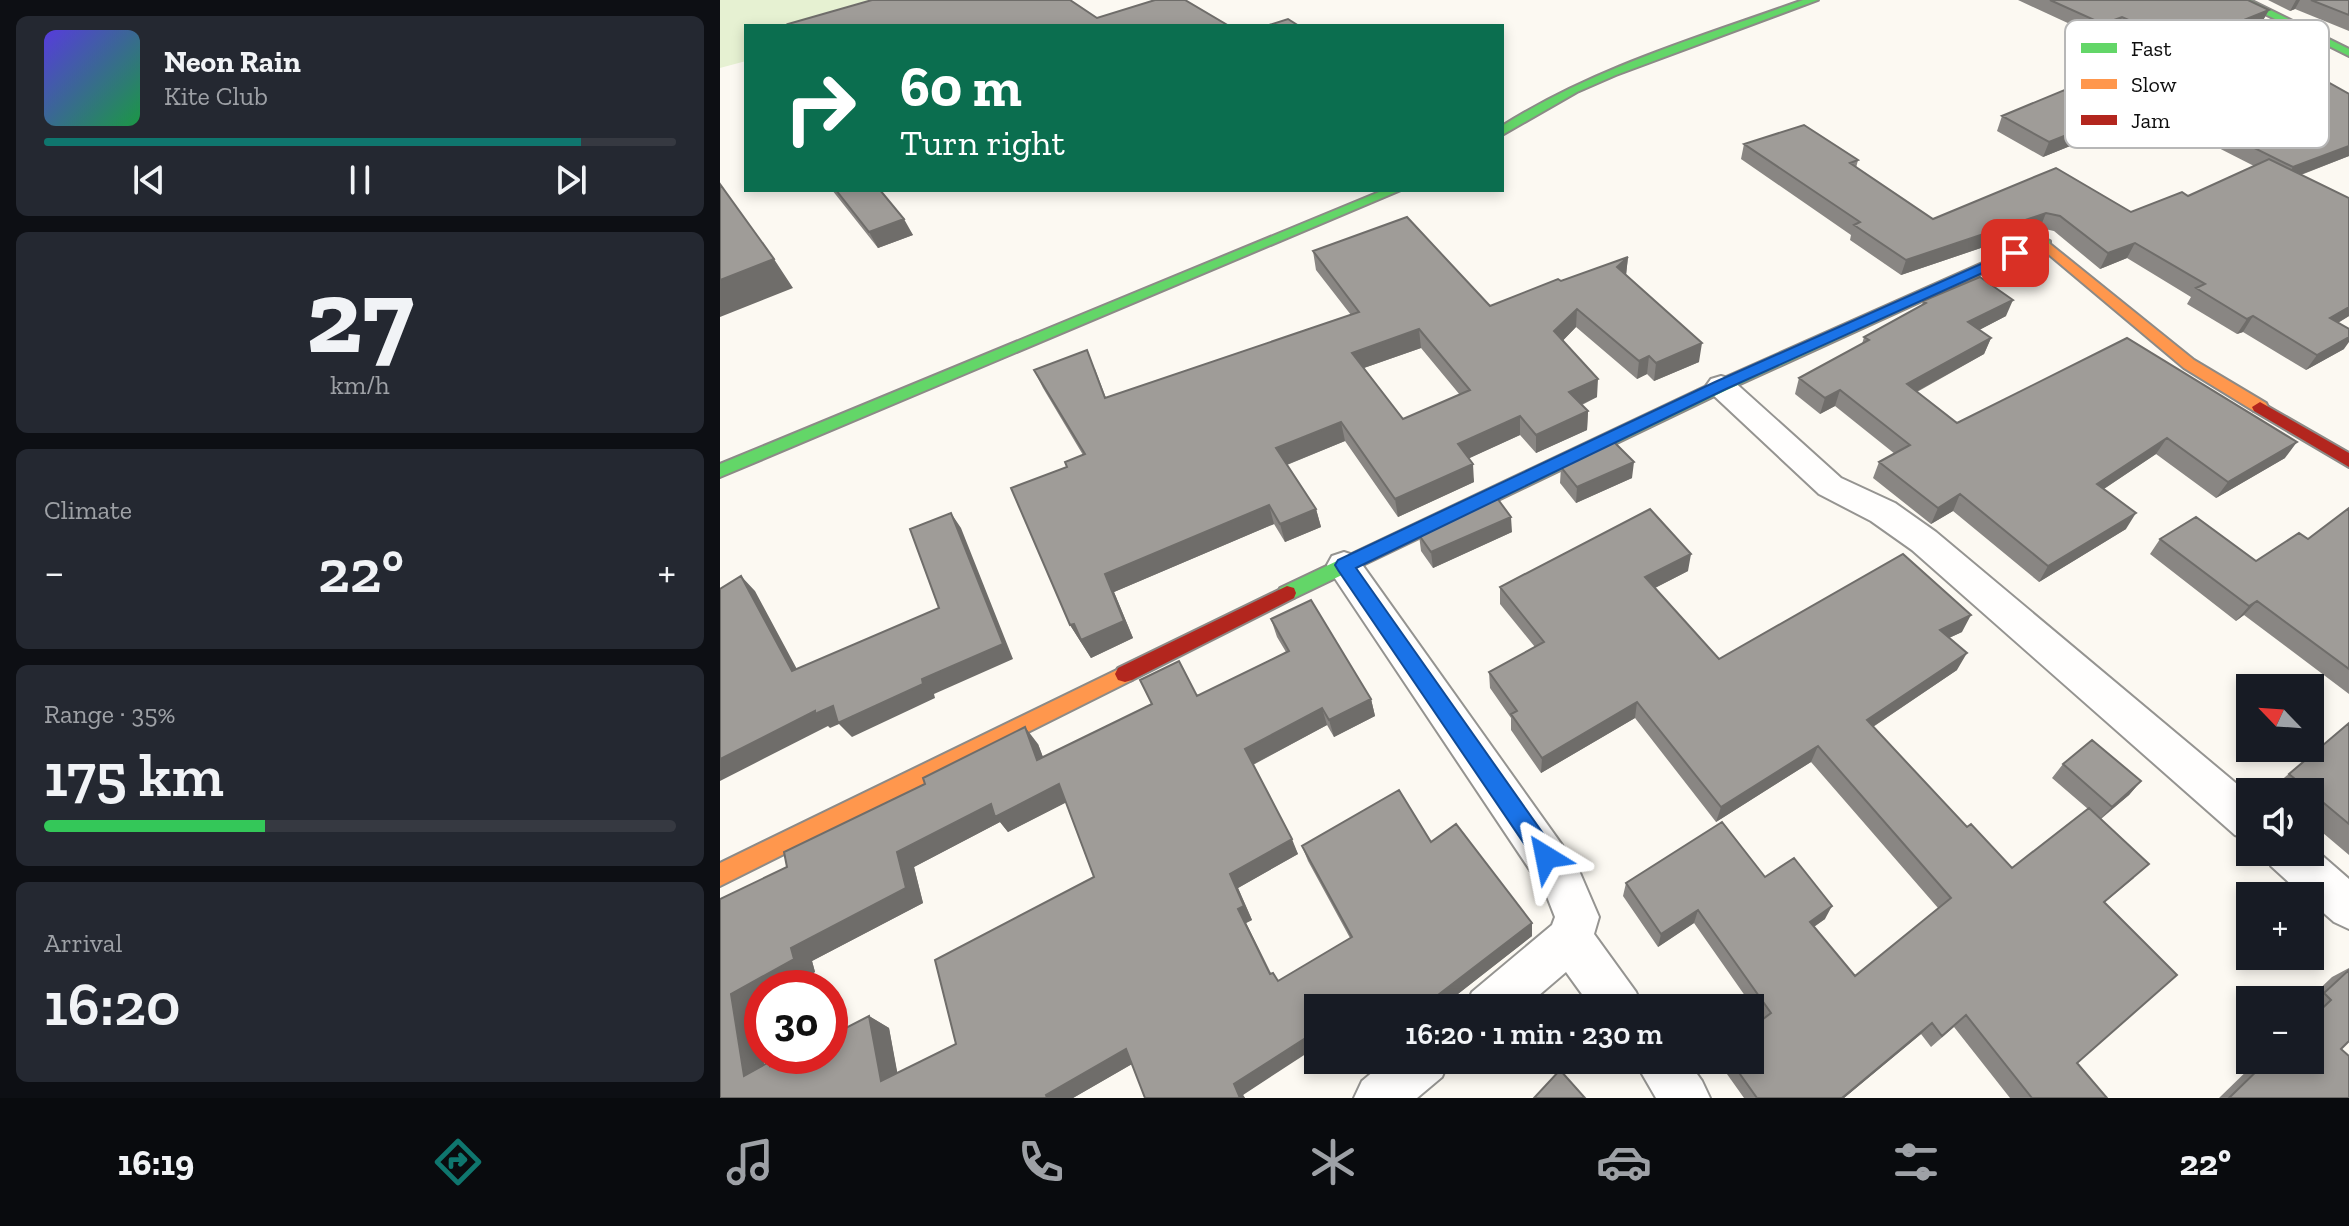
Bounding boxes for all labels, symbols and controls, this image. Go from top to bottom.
legend [2065,20,2329,148]
text: Fast [2131,35,2172,62]
text: Neon Rain [164,44,301,80]
text: 60 m [900,53,1022,120]
icon: right [768,56,872,160]
text: Slow [2131,71,2177,98]
text: Kite Club [164,80,268,112]
text: Jam [2131,107,2170,134]
text: Turn right [900,121,1065,164]
icon: previous [127,158,171,202]
icon: pause [338,158,382,202]
icon: next [549,158,593,202]
pin [1981,219,2049,287]
icon: arrive [1993,231,2037,275]
text: 27 [306,254,414,379]
text: km/h [330,369,390,401]
text: Climate [44,494,132,526]
text: 22° [318,535,404,607]
text: − [44,545,65,598]
text: + [657,545,676,598]
north arrow [2236,674,2324,762]
map controls [2236,674,2324,1074]
text: Range · 35% [44,698,175,730]
text: 175 km [44,739,224,811]
button: sound [2236,778,2324,866]
position arrow [1504,815,1588,899]
button: + [2236,882,2324,970]
text: Arrival [44,927,122,959]
text: 16:20 [44,968,181,1040]
speed limit sign: 30 [744,970,848,1074]
button: − [2236,986,2324,1074]
text: 16:20 · 1 min · 230 m [1405,1016,1663,1052]
icon: directions [430,1134,486,1190]
icon: music [722,1134,778,1190]
icon: phone [1013,1134,1069,1190]
icon: climate [1305,1134,1361,1190]
icon: car [1596,1134,1652,1190]
icon: filters [1888,1134,1944,1190]
text: 16:19 [118,1141,194,1184]
text: 22° [2179,1141,2231,1184]

